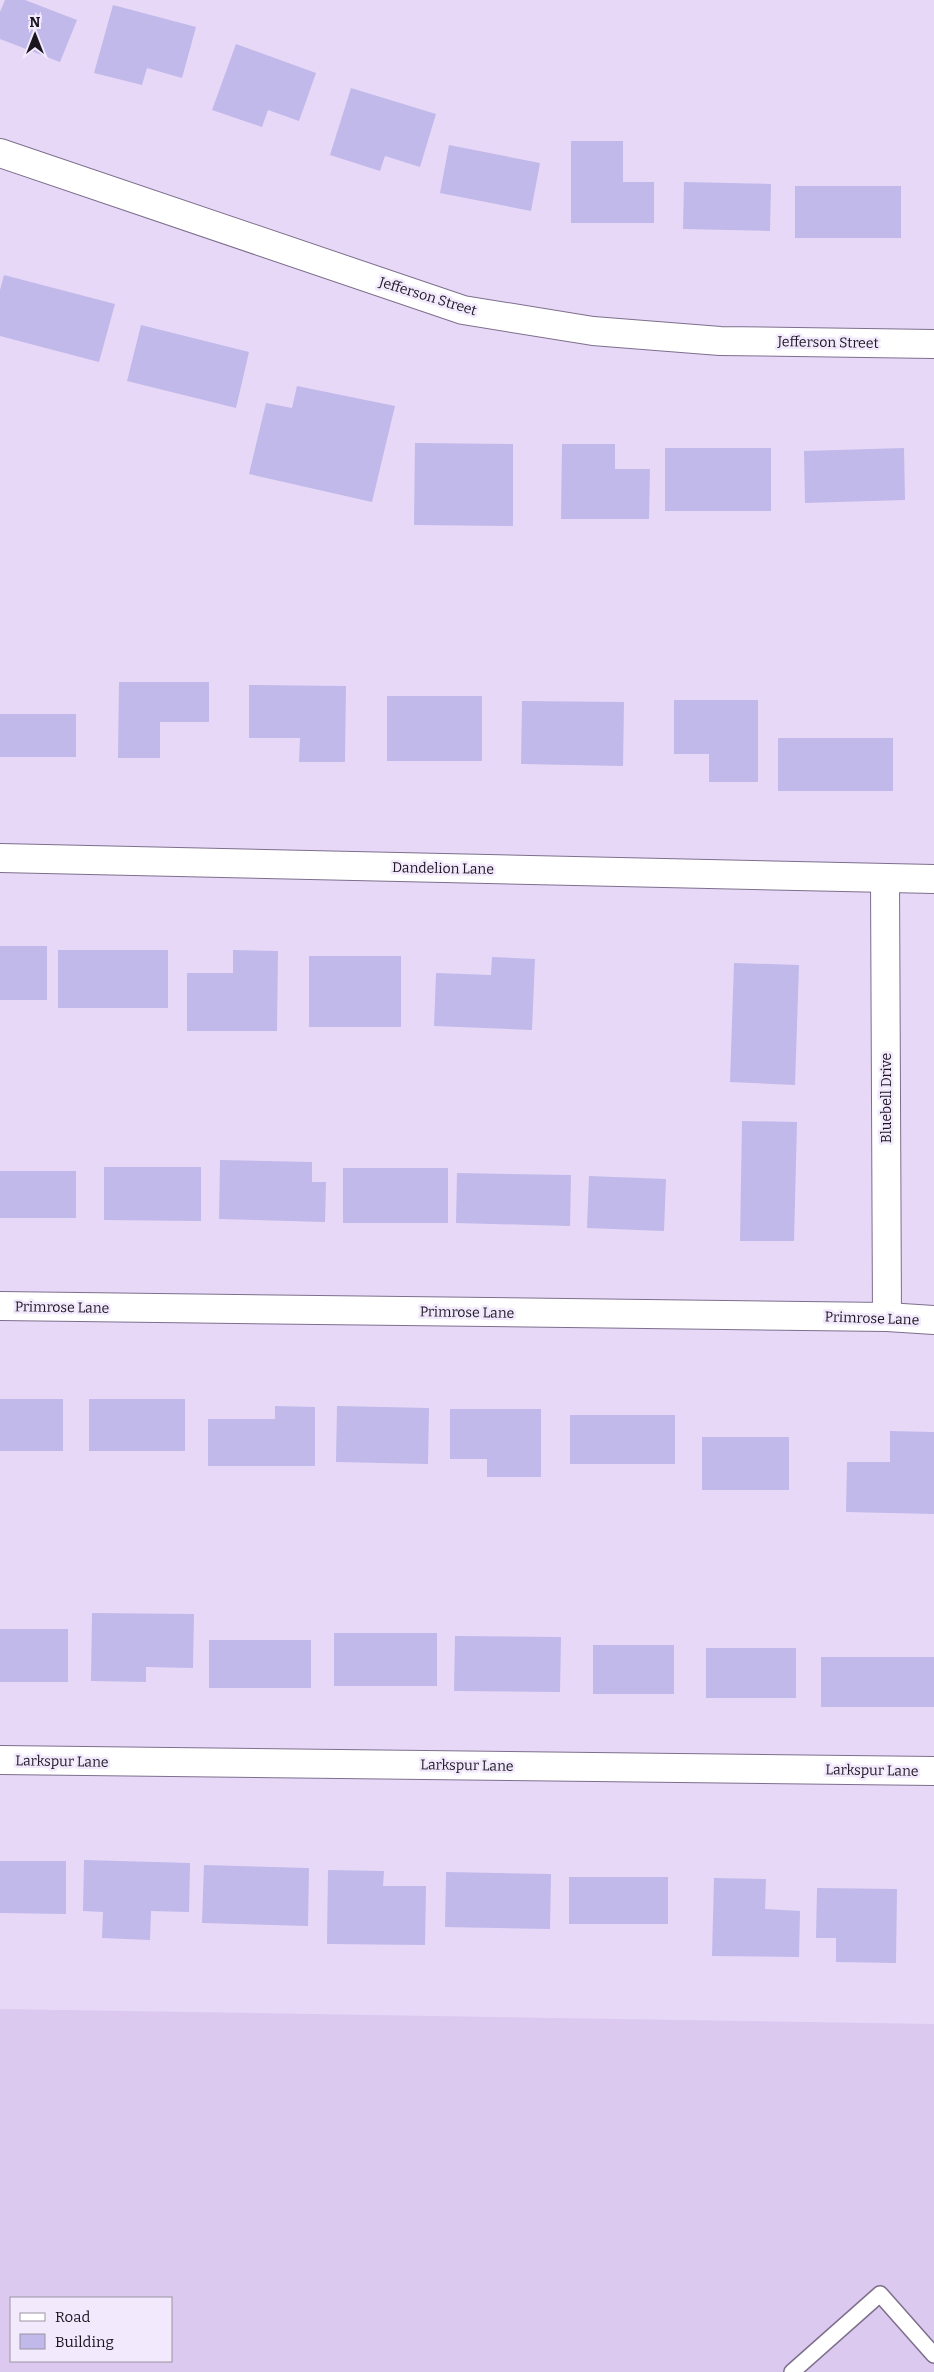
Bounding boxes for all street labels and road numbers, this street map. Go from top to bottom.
street label: Jefferson Street [376,273,479,319]
street label: Jefferson Street [776,333,879,352]
street label: Dandelion Lane [392,859,494,878]
street label: Bluebell Drive [878,1053,895,1143]
street label: Primrose Lane [15,1298,109,1317]
street label: Primrose Lane [420,1303,514,1322]
street label: Primrose Lane [824,1308,920,1329]
street label: Larkspur Lane [15,1752,109,1771]
street label: Larkspur Lane [420,1756,514,1775]
street label: Larkspur Lane [825,1761,919,1780]

